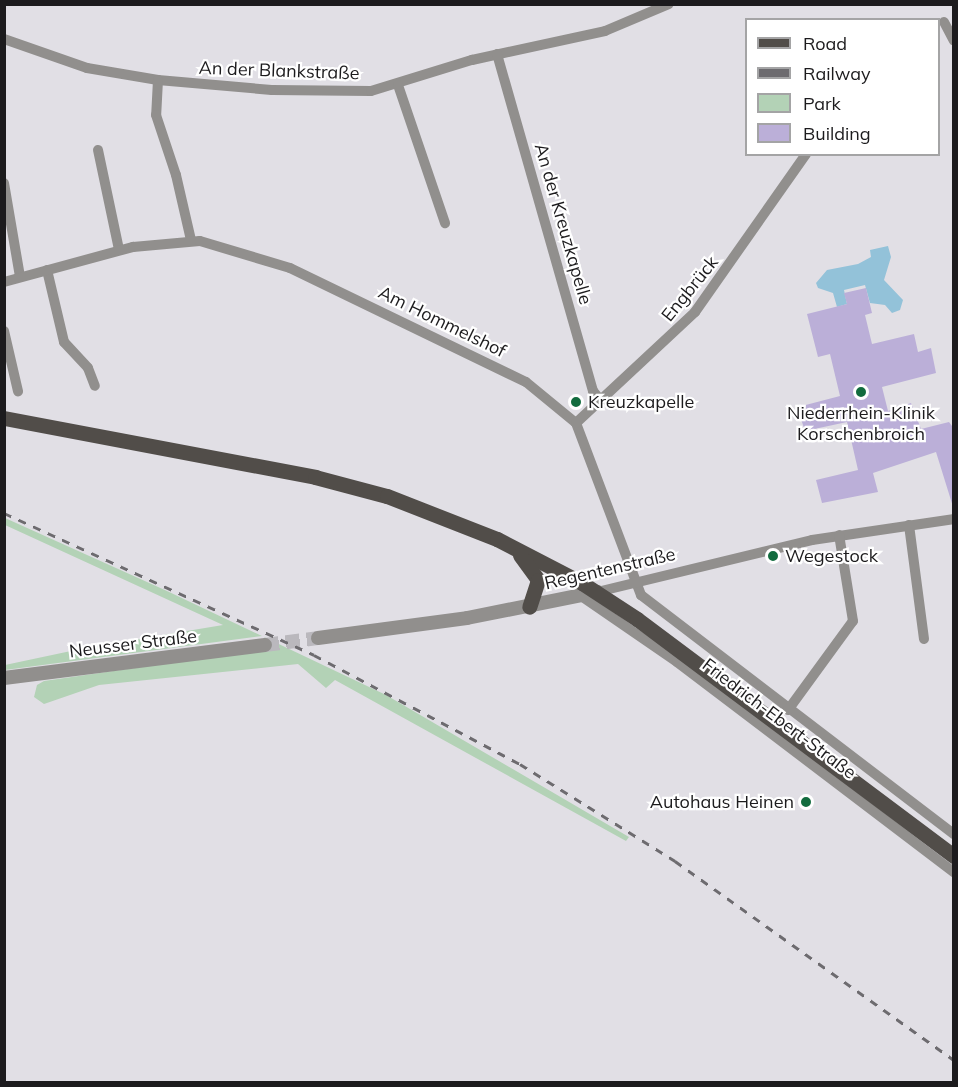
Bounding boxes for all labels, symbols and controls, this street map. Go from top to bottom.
legend [745,18,940,156]
text: Road [803,32,847,55]
street label: An der Blankstraße [198,57,360,85]
text: Railway [803,62,871,85]
text: Park [803,92,841,115]
text: Building [803,122,871,145]
street label: An der Kreuzkapelle [530,141,596,307]
street label: Engbrück [657,252,723,326]
street label: Am Hommelshof [375,282,509,362]
marker: Niederrhein-Klinik Korschenbroich [852,383,870,401]
place label: Kreuzkapelle [588,391,694,413]
marker: Kreuzkapelle [569,395,583,409]
place label: Niederrhein-Klinik Korschenbroich [787,403,935,446]
street label: Regentenstraße [543,543,677,595]
place label: Wegestock [785,545,878,567]
marker: Wegestock [766,549,780,563]
street label: Neusser Straße [68,625,198,663]
street label: Friedrich-Ebert-Straße [698,654,860,784]
place label: Autohaus Heinen [650,791,794,813]
marker: Autohaus Heinen [799,795,813,809]

